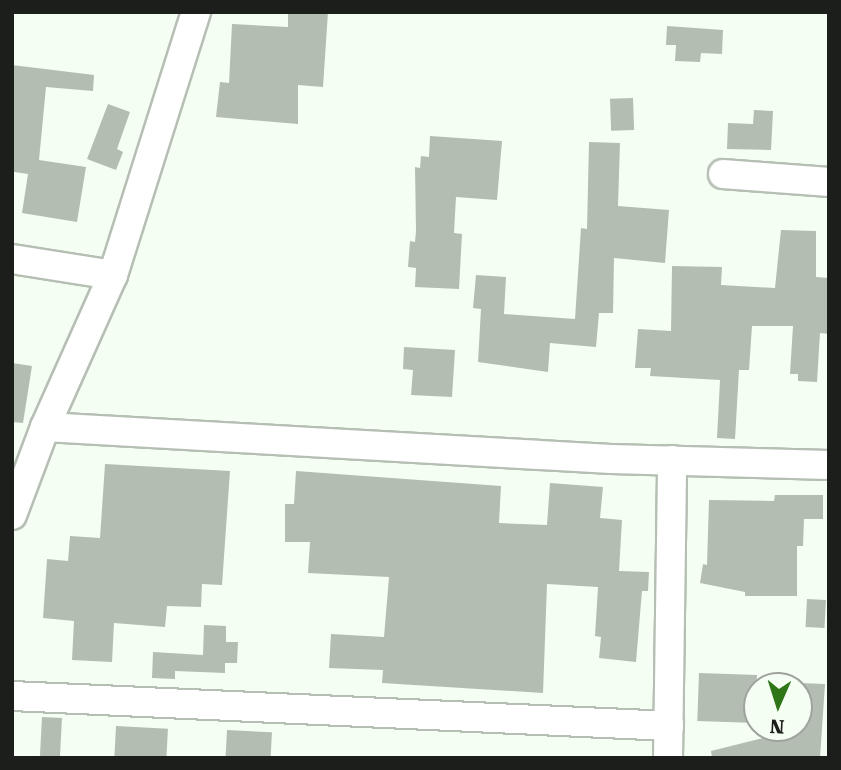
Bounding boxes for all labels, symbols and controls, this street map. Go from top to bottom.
north arrow [743,672,813,742]
text: N [769,715,785,738]

